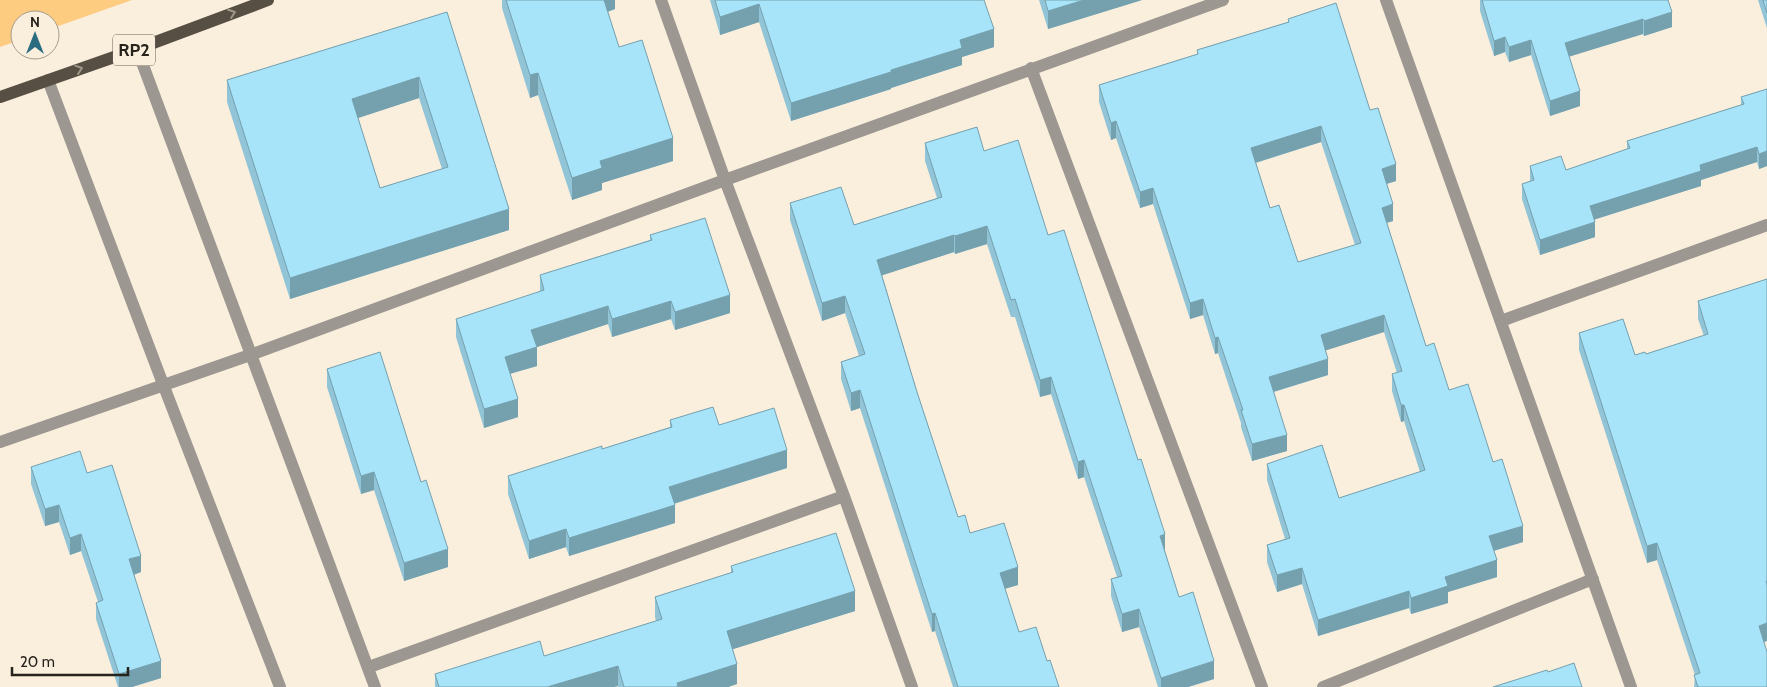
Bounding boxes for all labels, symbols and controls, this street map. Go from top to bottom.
one-way arrow [227,9,236,19]
north arrow [10,10,60,60]
text: N [30,13,40,31]
road number: RP2 [113,34,155,66]
one-way arrow [74,65,83,75]
scale bar [12,644,129,676]
text: 20 m [20,653,55,671]

